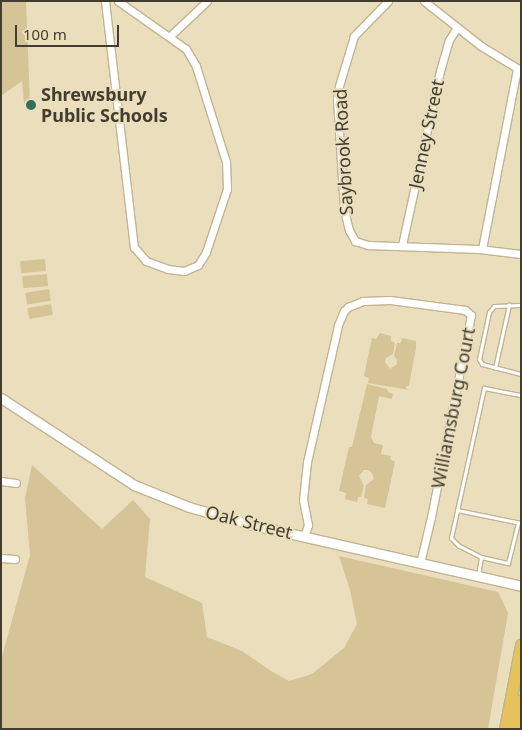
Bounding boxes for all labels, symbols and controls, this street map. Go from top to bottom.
scale bar [18,15,121,47]
text: 100 m [23,24,67,44]
street label: Jenney Street [404,77,448,191]
place label: Shrewsbury Public Schools [41,84,168,126]
street label: Saybrook Road [329,88,357,216]
marker: Shrewsbury Public Schools [25,99,37,111]
street label: Williamsburg Court [427,326,479,490]
street label: Oak Street [203,501,295,543]

